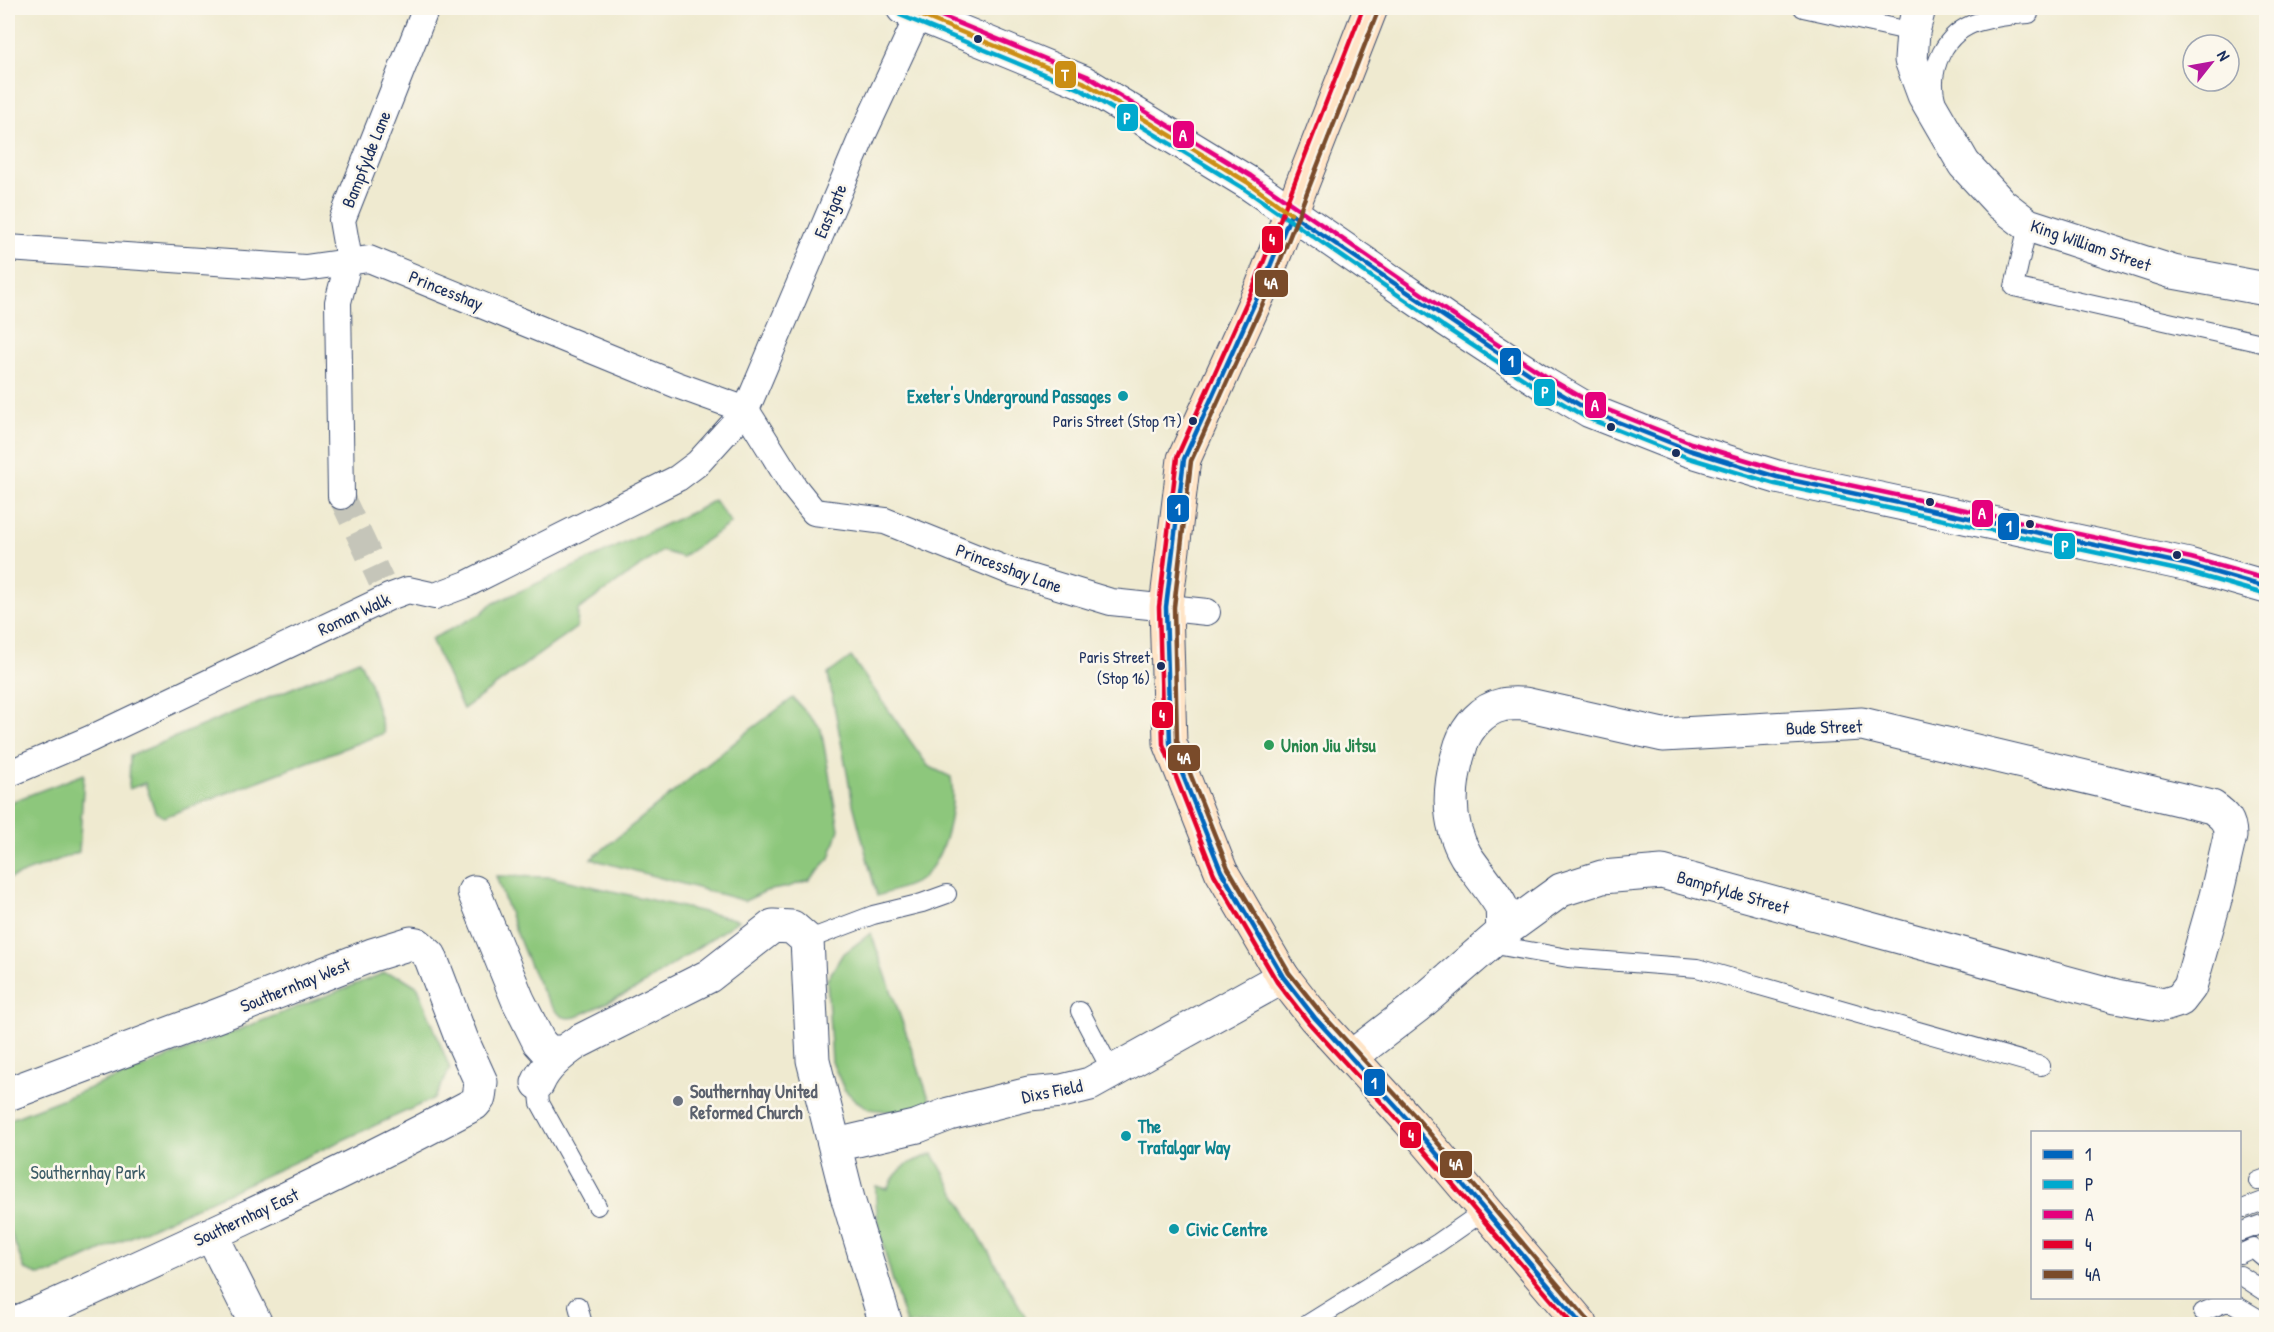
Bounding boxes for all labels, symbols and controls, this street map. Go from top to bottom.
unlabelled marker [972,33,984,45]
north arrow [2181,33,2241,93]
text: N [2212,46,2236,65]
line badge: T [1054,60,1077,89]
text: T [1060,64,1069,86]
line badge: P [1116,103,1139,132]
street label: Bampfylde Lane [335,107,397,211]
text: P [1123,107,1131,129]
line badge: A [1172,120,1195,149]
text: A [1179,124,1187,146]
street label: Eastgate [807,180,853,242]
street label: King William Street [2027,213,2155,278]
line badge: 4 [1261,225,1284,254]
text: 4 [1269,228,1275,250]
street label: Princesshay [405,264,487,316]
line badge: 4A [1254,269,1289,298]
text: 4A [1264,272,1278,294]
line badge: 1 [1499,347,1522,376]
text: 1 [1508,350,1514,372]
line badge: P [1533,378,1556,407]
text: P [1541,381,1549,403]
place label: Exeter's Underground Passages [907,384,1111,410]
marker: Exeter's Underground Passages [1116,389,1130,403]
line badge: A [1584,391,1607,419]
text: A [1591,394,1599,416]
place label: Paris Street (Stop 17) [1053,410,1182,432]
marker: Paris Street (Stop 17) [1187,415,1199,427]
unlabelled marker [1605,421,1617,433]
unlabelled marker [1670,447,1682,459]
line badge: 1 [1166,494,1190,523]
unlabelled marker [1924,496,1936,508]
text: 1 [1175,498,1181,520]
line badge: A [1971,499,1994,528]
text: A [1978,502,1986,524]
line badge: 1 [1997,512,2020,541]
text: 1 [2006,515,2012,537]
unlabelled marker [2024,518,2036,530]
line badge: P [2053,532,2076,560]
text: P [2061,535,2069,557]
street label: Princesshay Lane [952,537,1066,599]
unlabelled marker [2171,549,2183,561]
street label: Roman Walk [314,586,395,642]
place label: Paris Street (Stop 16) [1079,646,1150,689]
marker: Paris Street (Stop 16) [1155,660,1167,672]
line badge: 4 [1151,701,1174,729]
text: 4 [1159,704,1165,726]
street label: Bude Street [1785,713,1863,741]
place label: Union Jiu Jitsu [1281,733,1376,758]
marker: Union Jiu Jitsu [1262,738,1276,752]
line badge: 4A [1167,744,1201,772]
text: 4A [1177,747,1191,769]
street label: Bampfylde Street [1674,864,1793,920]
street label: Southernhay West [236,951,354,1018]
line badge: 1 [1363,1068,1386,1097]
text: 1 [1371,1072,1377,1094]
street label: Dixs Field [1019,1073,1085,1109]
place label: Southernhay United Reformed Church [690,1079,818,1125]
marker: Southernhay United Reformed Church [671,1094,685,1108]
place label: The Trafalgar Way [1137,1114,1231,1161]
line badge: 4 [1399,1121,1422,1149]
text: 4 [1408,1124,1414,1146]
marker: The Trafalgar Way [1119,1129,1133,1143]
legend [2031,1131,2241,1299]
text: 1 [2085,1142,2092,1167]
line badge: 4A [1439,1150,1473,1179]
text: 4A [1449,1153,1463,1175]
park label: Southernhay Park [30,1160,146,1185]
text: P [2085,1172,2094,1197]
street label: Southernhay East [189,1181,303,1252]
text: A [2085,1202,2094,1227]
place label: Civic Centre [1186,1217,1269,1242]
marker: Civic Centre [1167,1222,1181,1236]
text: 4 [2085,1232,2092,1257]
text: 4A [2085,1262,2101,1287]

